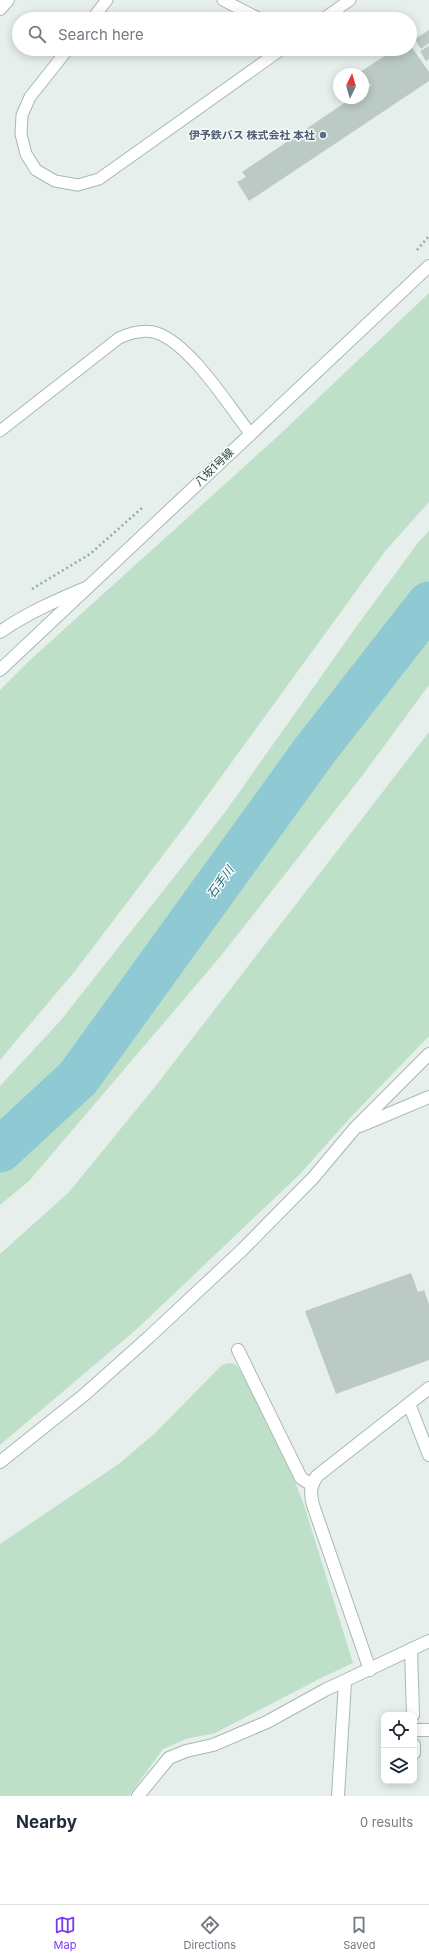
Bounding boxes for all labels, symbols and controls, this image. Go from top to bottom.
search box [12,12,417,56]
icon: search [26,23,48,45]
text: Search here [58,25,144,44]
north arrow [333,68,369,104]
place label: 伊予鉄バス 株式会社 本社 [189,128,315,142]
marker: 伊予鉄バス 株式会社 本社 [318,130,328,140]
street label: 八坂1号線 [192,445,236,489]
water label: 石手川 [203,861,238,901]
map controls [381,1712,417,1784]
button: locate [381,1712,417,1748]
button: layers [381,1748,417,1784]
text: Nearby [16,1812,77,1832]
text: 0 results [360,1814,413,1830]
tab: Map [54,1914,76,1952]
tab: Directions [184,1914,236,1952]
tab: Saved [343,1914,375,1952]

